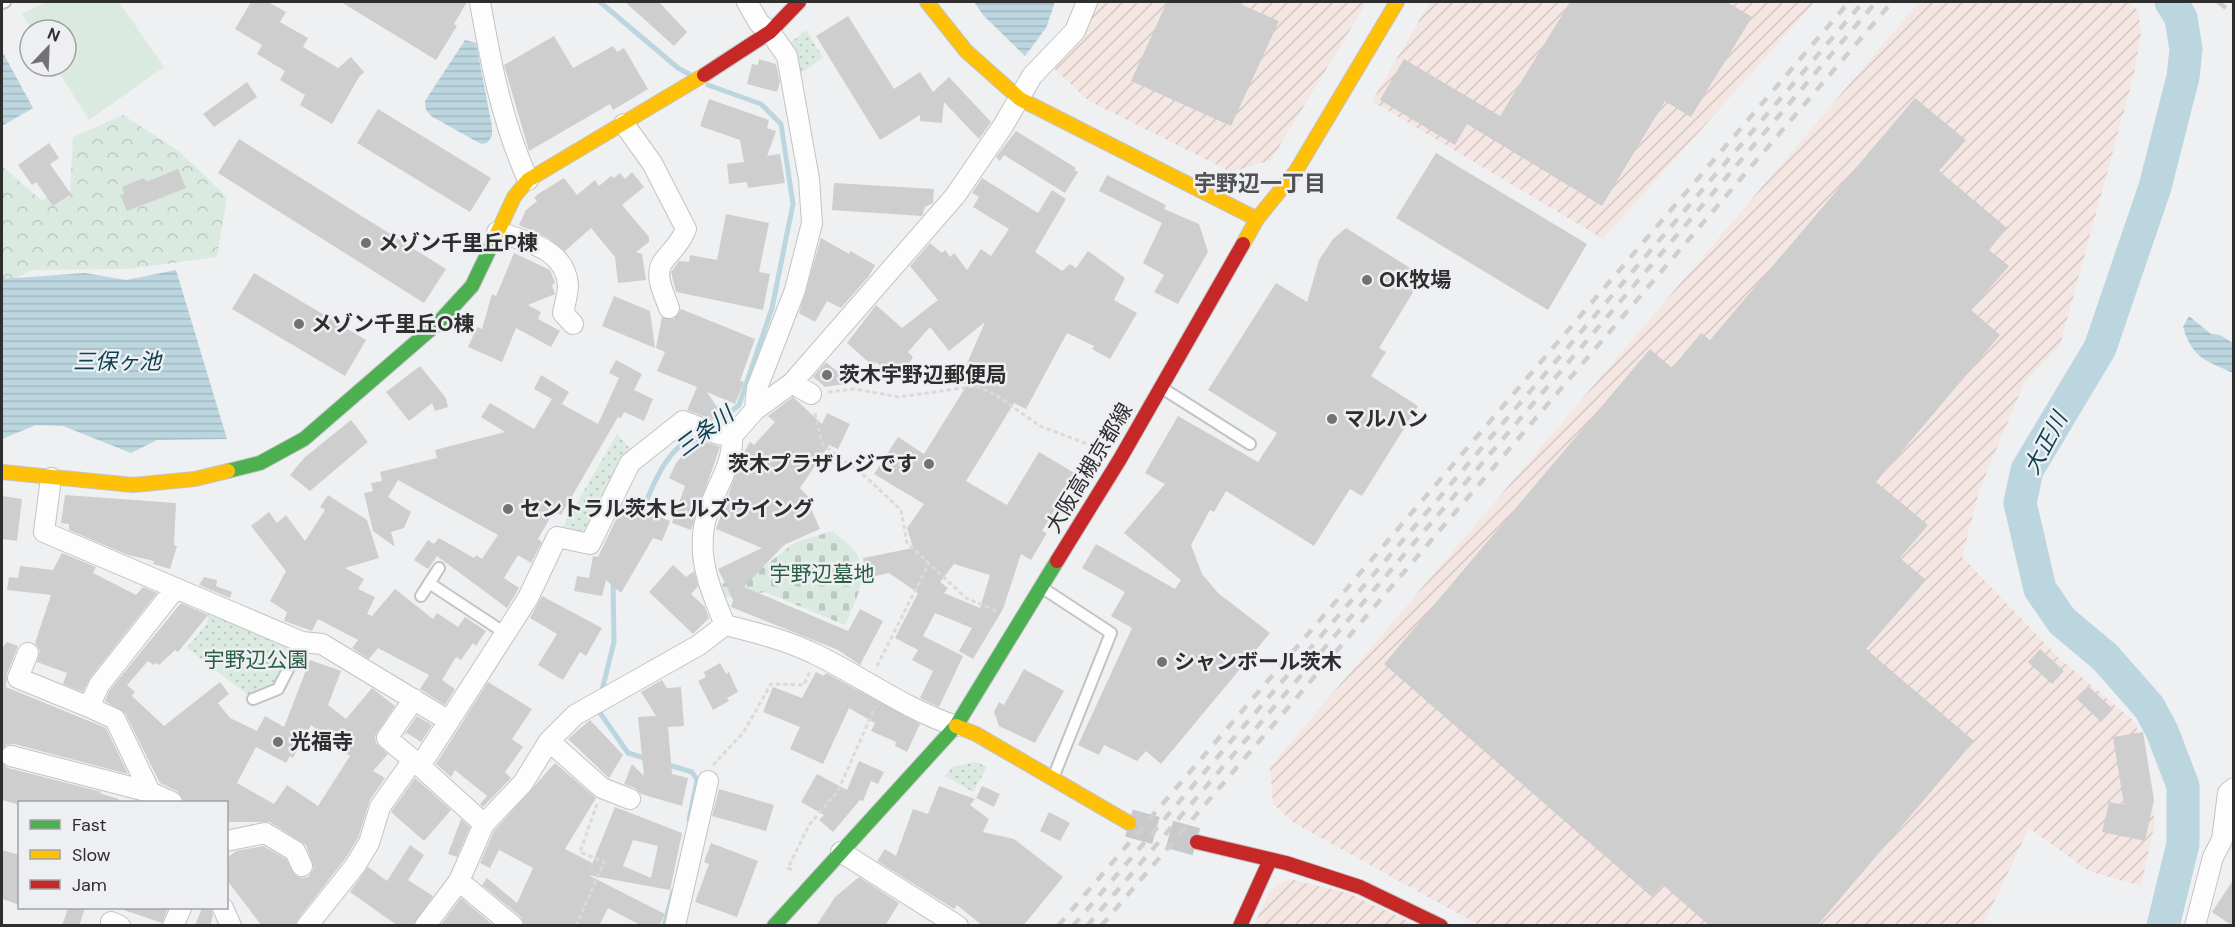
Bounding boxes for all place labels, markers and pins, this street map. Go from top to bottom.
place label: メゾン千里丘P棟 [378,229,538,257]
marker: メゾン千里丘P棟 [359,236,373,250]
place label: OK牧場 [1379,266,1451,294]
marker: OK牧場 [1360,273,1374,287]
place label: メゾン千里丘O棟 [311,310,474,338]
marker: メゾン千里丘O棟 [292,317,306,331]
place label: 茨木宇野辺郵便局 [839,361,1007,389]
marker: 茨木宇野辺郵便局 [820,368,834,382]
place label: マルハン [1344,405,1428,433]
marker: マルハン [1325,412,1339,426]
place label: 茨木プラザレジです [728,450,917,478]
marker: 茨木プラザレジです [922,457,936,471]
place label: セントラル茨木ヒルズウイング [520,495,814,523]
marker: セントラル茨木ヒルズウイング [501,502,515,516]
place label: シャンボール茨木 [1174,648,1342,676]
marker: シャンボール茨木 [1155,655,1169,669]
place label: 光福寺 [290,728,353,756]
marker: 光福寺 [271,735,285,749]

